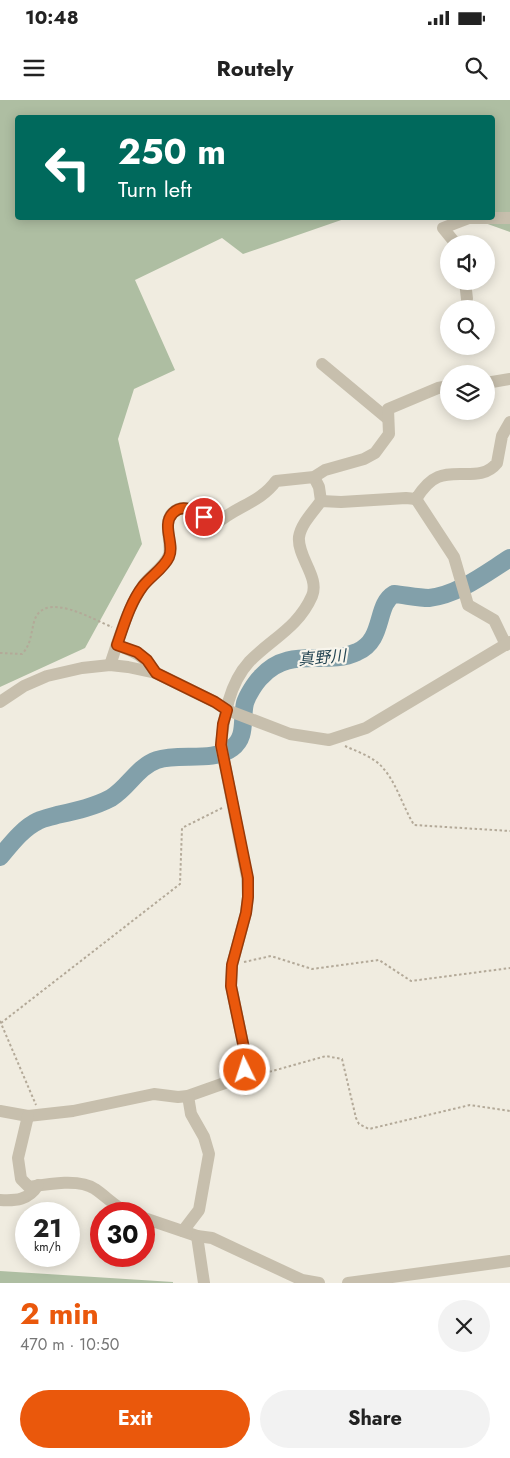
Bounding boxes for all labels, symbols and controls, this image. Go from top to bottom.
text: 10:48 [25,4,79,31]
text: Routely [217,52,293,84]
icon: menu [20,54,48,82]
icon: search [462,54,490,82]
text: 250 m [118,127,226,177]
icon: left [35,135,100,200]
text: Turn left [118,173,192,205]
map controls [440,235,495,420]
button: sound [440,235,495,290]
button: search [440,300,495,355]
button: layers [440,365,495,420]
pin [183,496,225,538]
icon: arrive [190,503,218,531]
water label: 真野川 [297,644,349,671]
position arrow [218,1043,270,1095]
speed limit sign: 30 [90,1202,155,1267]
text: 21 [33,1210,62,1246]
text: km/h [34,1238,61,1256]
text: 2 min [20,1292,99,1335]
button: close [438,1300,490,1352]
text: 470 m · 10:50 [20,1333,119,1356]
button: Exit [20,1390,250,1448]
button: Share [260,1390,490,1448]

